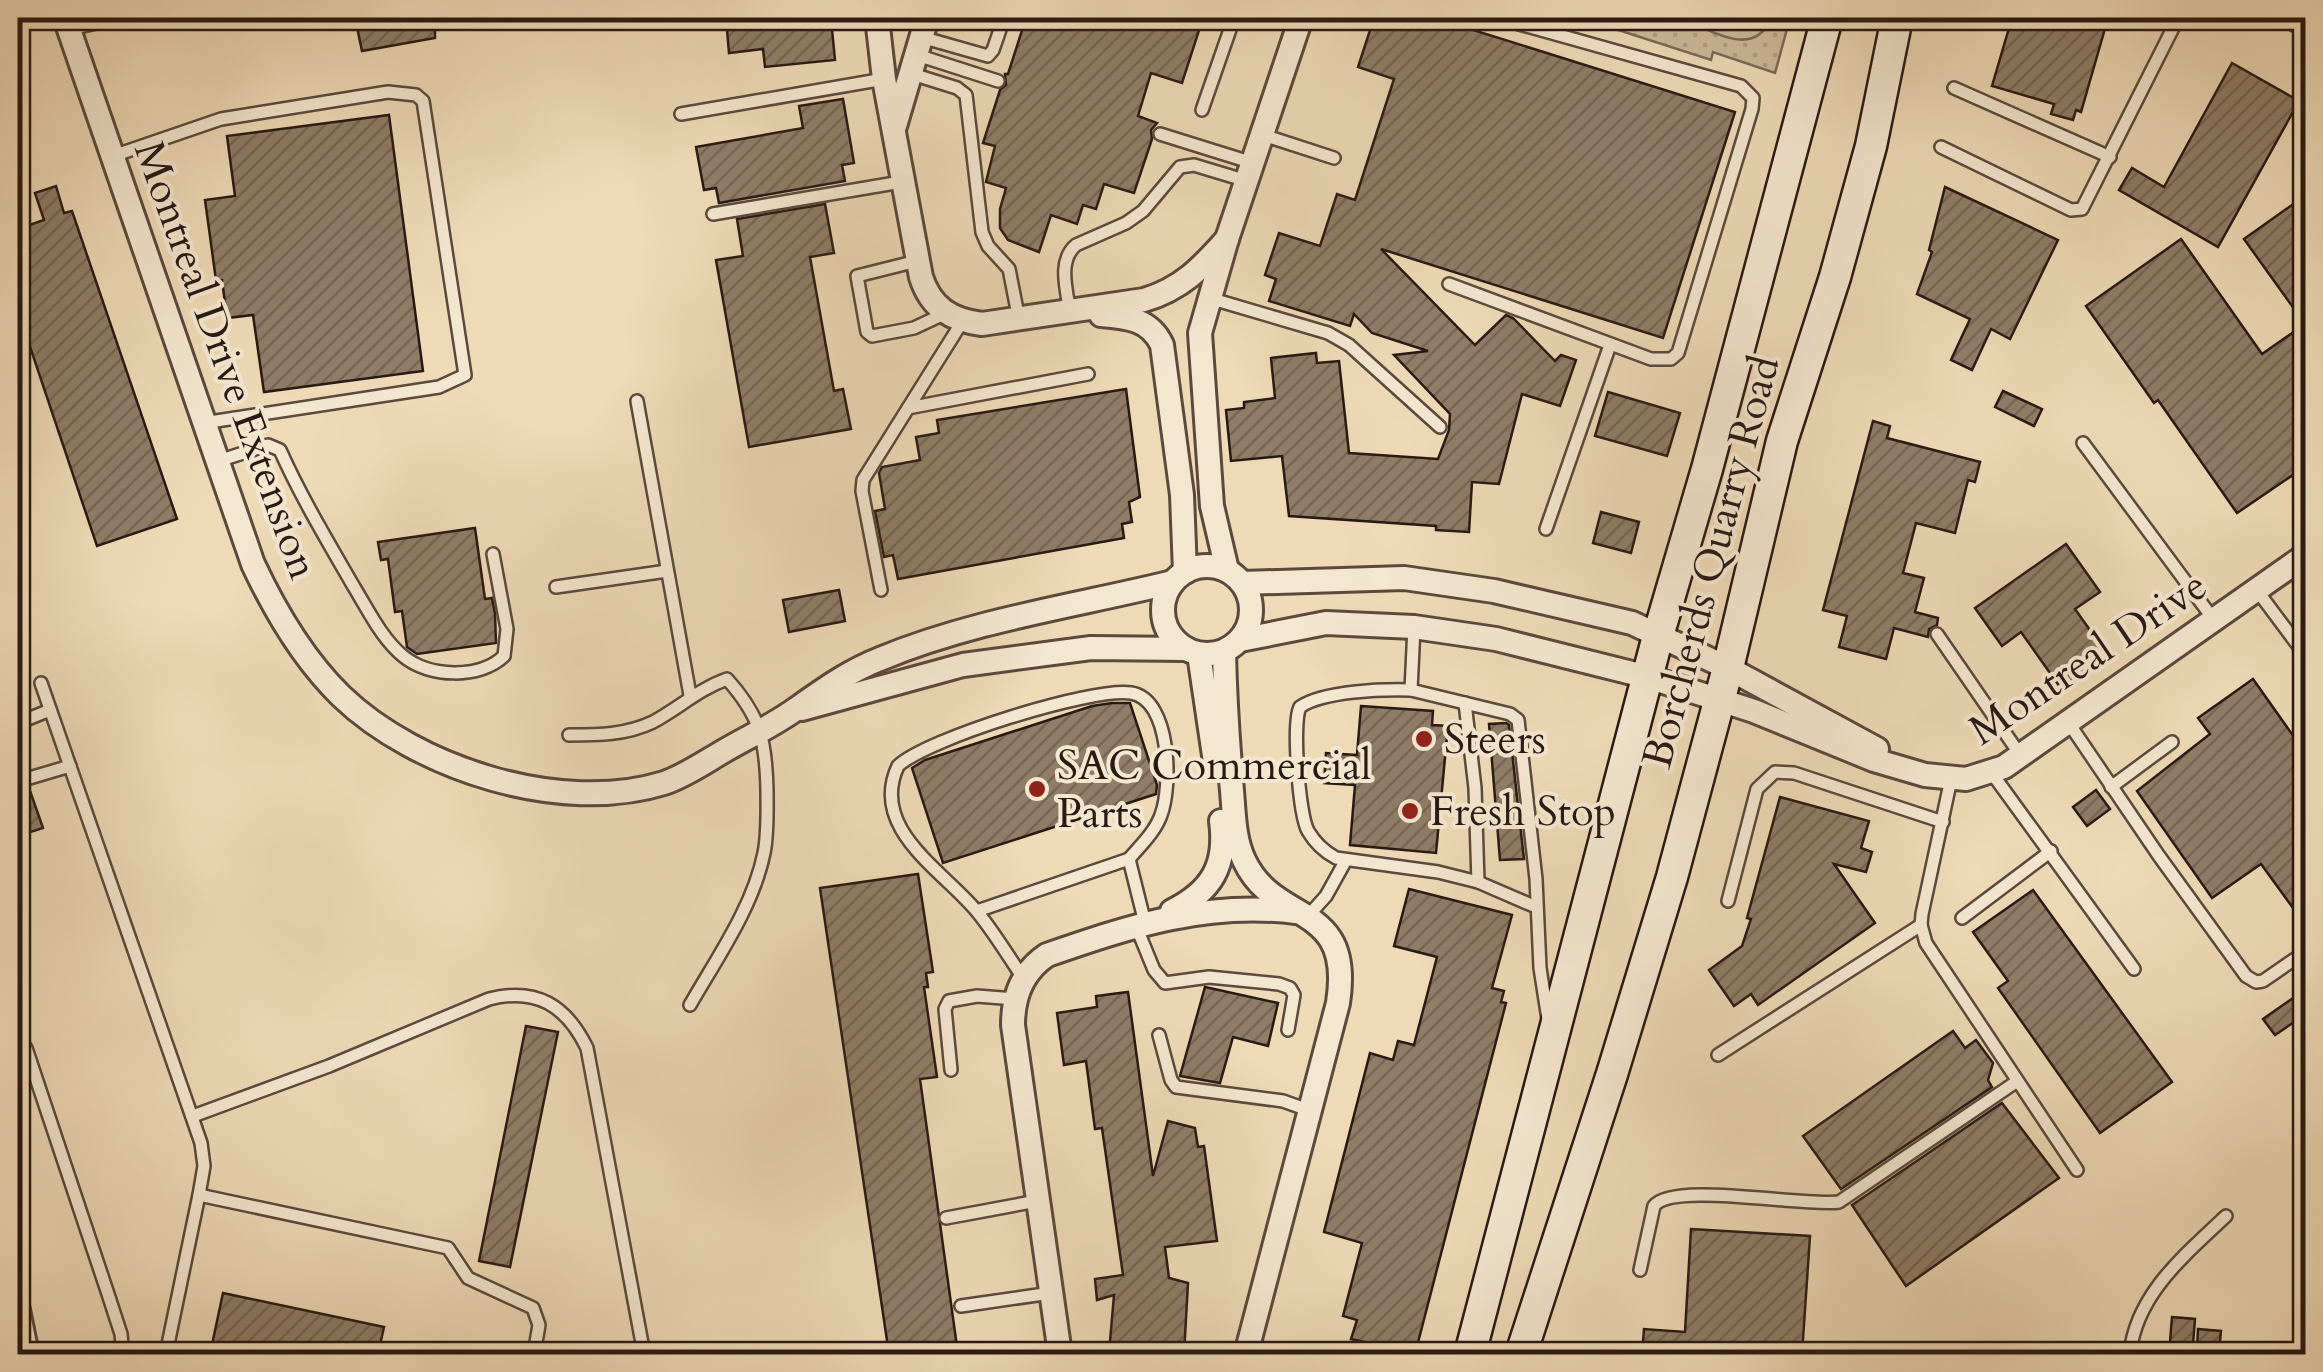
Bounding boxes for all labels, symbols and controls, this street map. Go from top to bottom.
street label: Montreal Drive Extension [120,133,332,587]
street label: Borcherds Quarry Road [1629,350,1793,774]
street label: Montreal Drive [1958,557,2218,759]
place label: Steers [1444,711,1546,768]
marker: Steers [1413,728,1435,750]
place label: SAC Commercial Parts [1057,737,1371,842]
marker: SAC Commercial Parts [1026,778,1048,800]
place label: Fresh Stop [1430,783,1616,840]
marker: Fresh Stop [1399,800,1421,822]

